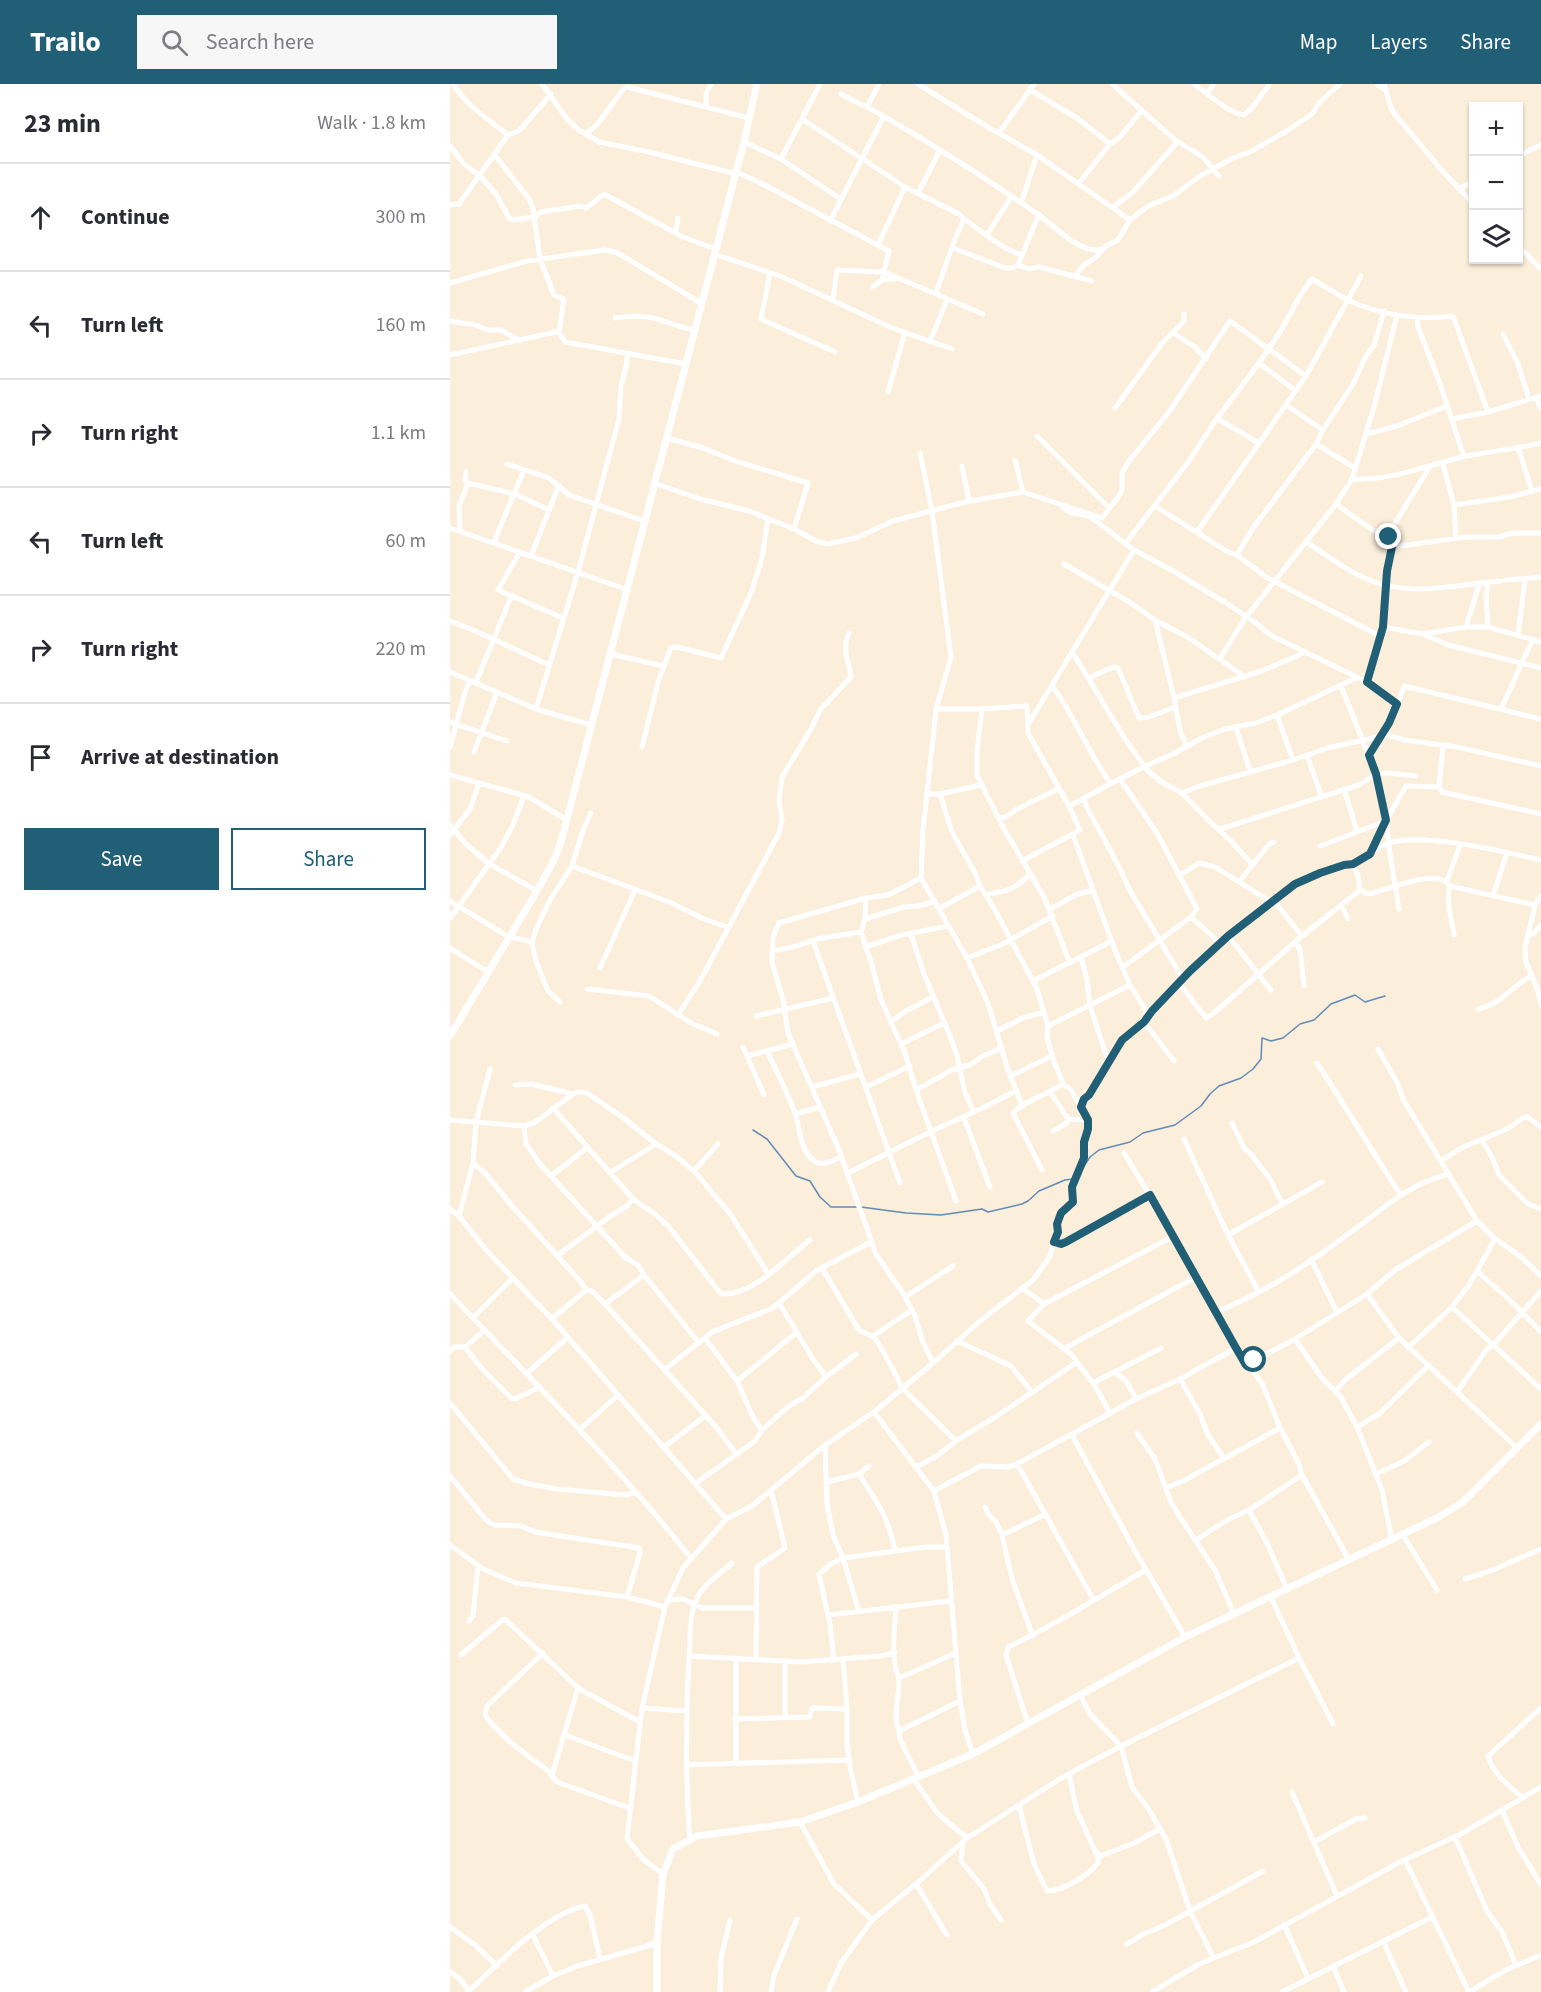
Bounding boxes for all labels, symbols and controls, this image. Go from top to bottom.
search box [137,15,557,69]
text: Trailo [30,22,101,62]
icon: search [158,26,191,59]
text: Search here [206,26,314,58]
text: Map [1300,27,1337,57]
text: Layers [1370,27,1427,57]
text: Share [1460,27,1511,57]
map controls [1469,102,1523,264]
button: + [1469,102,1523,156]
text: 23 min [24,105,101,142]
text: Walk · 1.8 km [317,109,426,137]
button: − [1469,156,1523,210]
icon: ahead [24,201,57,234]
text: Continue [81,201,170,233]
text: 300 m [376,203,426,231]
button: layers [1469,210,1523,264]
icon: left [24,309,57,342]
text: Turn left [81,309,163,341]
text: 160 m [376,311,426,339]
icon: right [24,417,57,450]
text: Turn right [81,417,178,449]
text: 1.1 km [371,419,426,447]
route end [1375,523,1401,549]
icon: left [24,525,57,558]
text: Turn left [81,525,163,557]
text: 60 m [386,527,426,555]
icon: right [24,633,57,666]
text: Turn right [81,633,178,665]
text: 220 m [376,635,426,663]
icon: arrive [24,741,57,774]
text: Arrive at destination [81,741,279,773]
button: Save [24,828,219,890]
button: Share [231,828,426,890]
route start [1240,1346,1266,1372]

